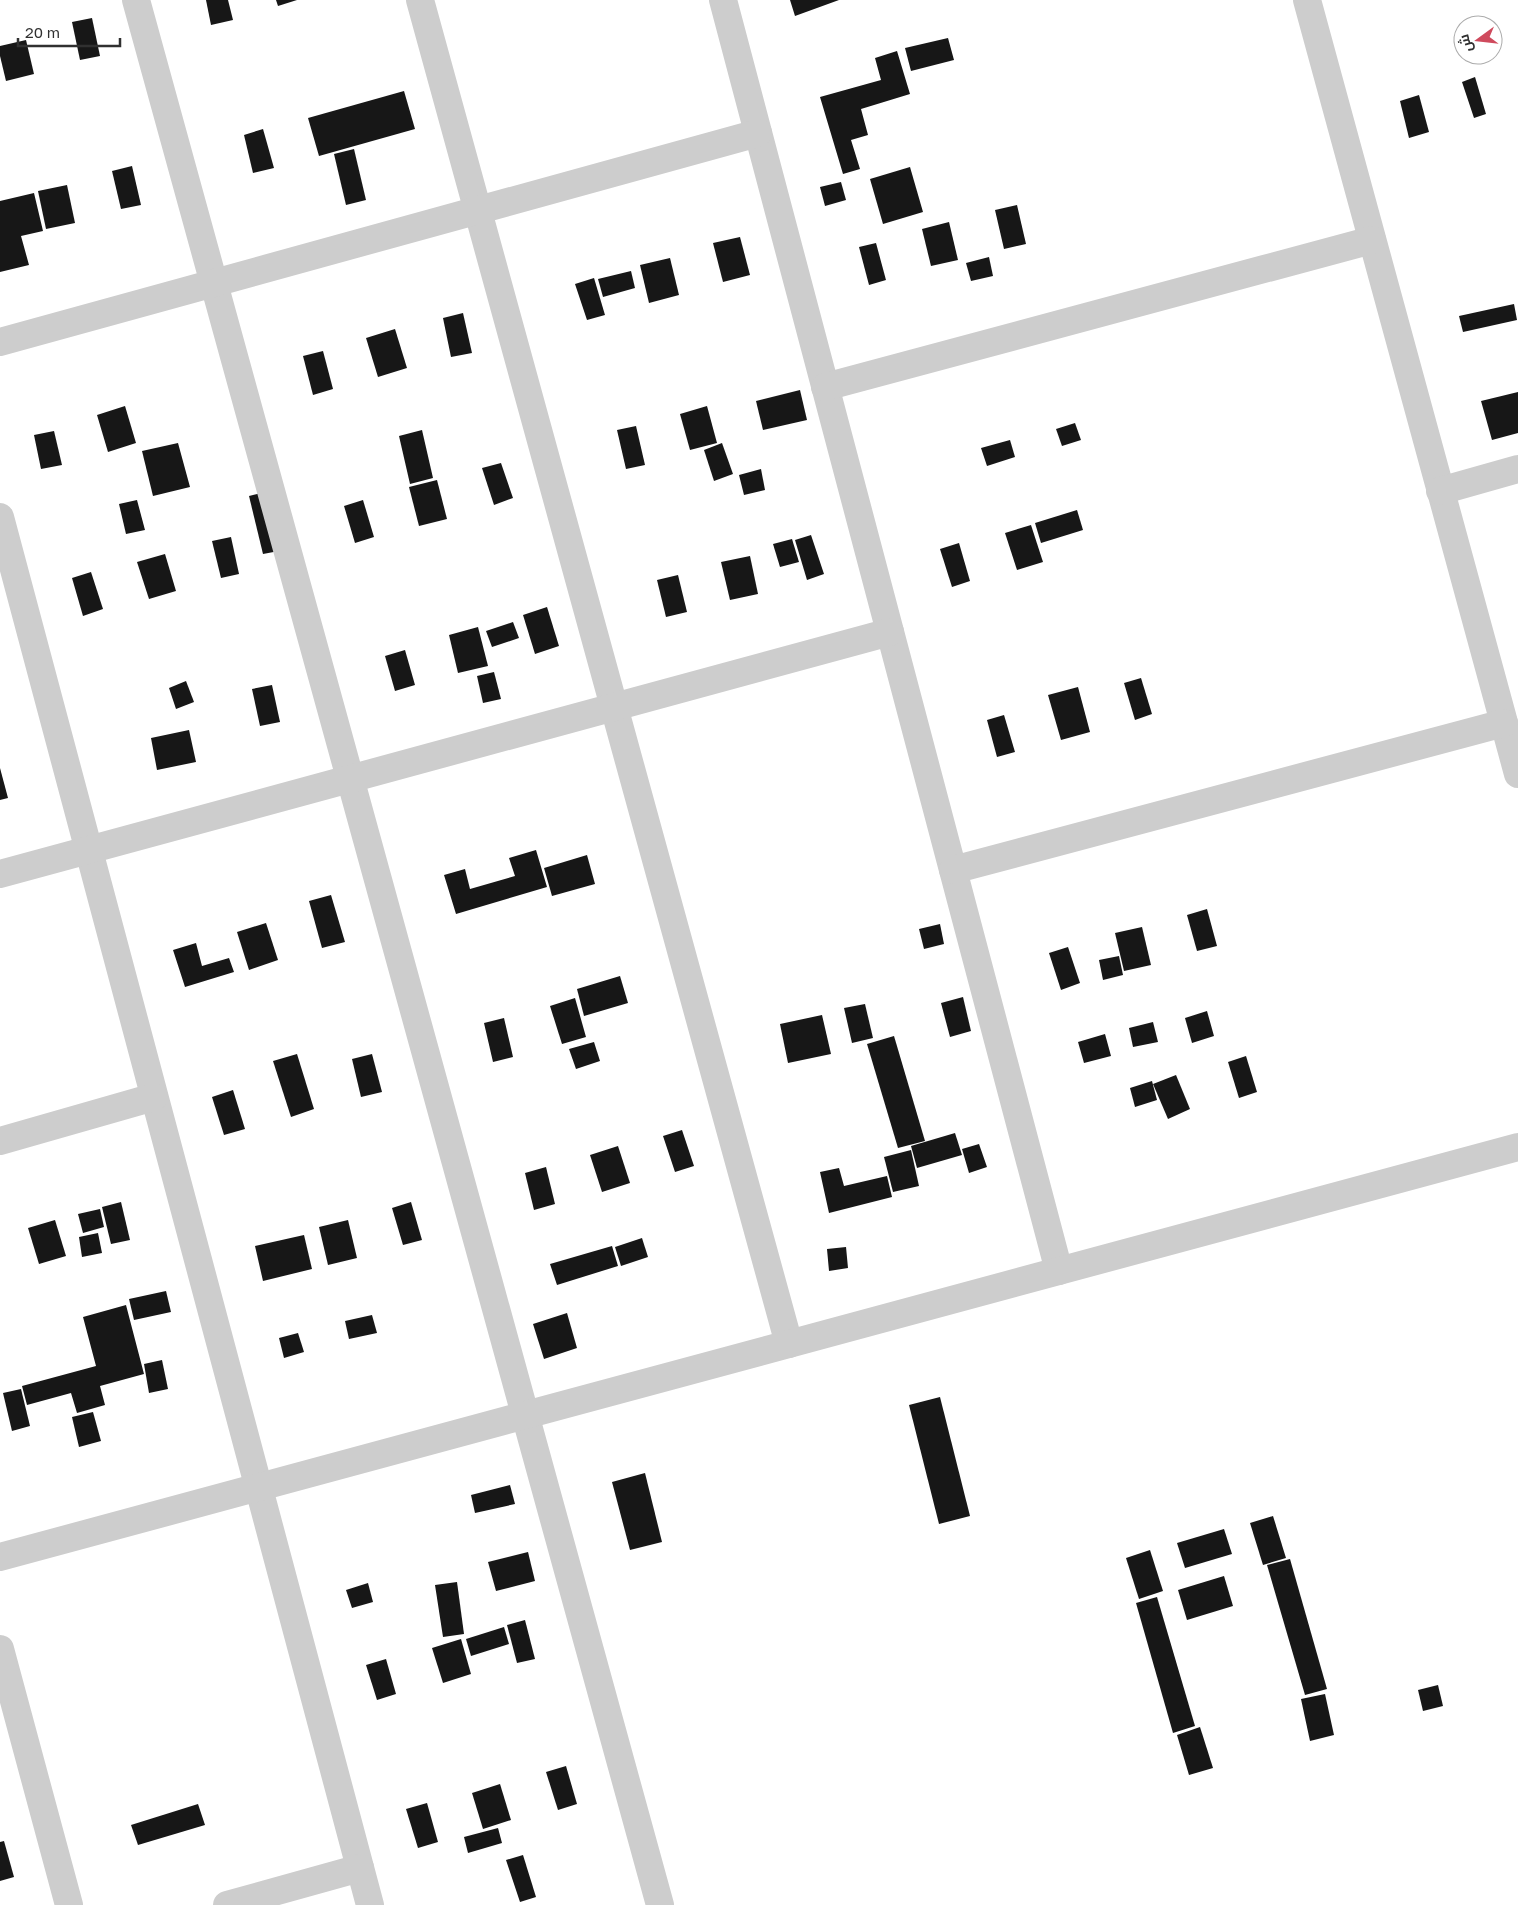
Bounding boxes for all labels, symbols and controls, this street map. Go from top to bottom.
scale bar [18,15,120,47]
north arrow [1453,15,1503,65]
text: 20 m [25,23,60,41]
text: ش [1454,32,1476,54]

